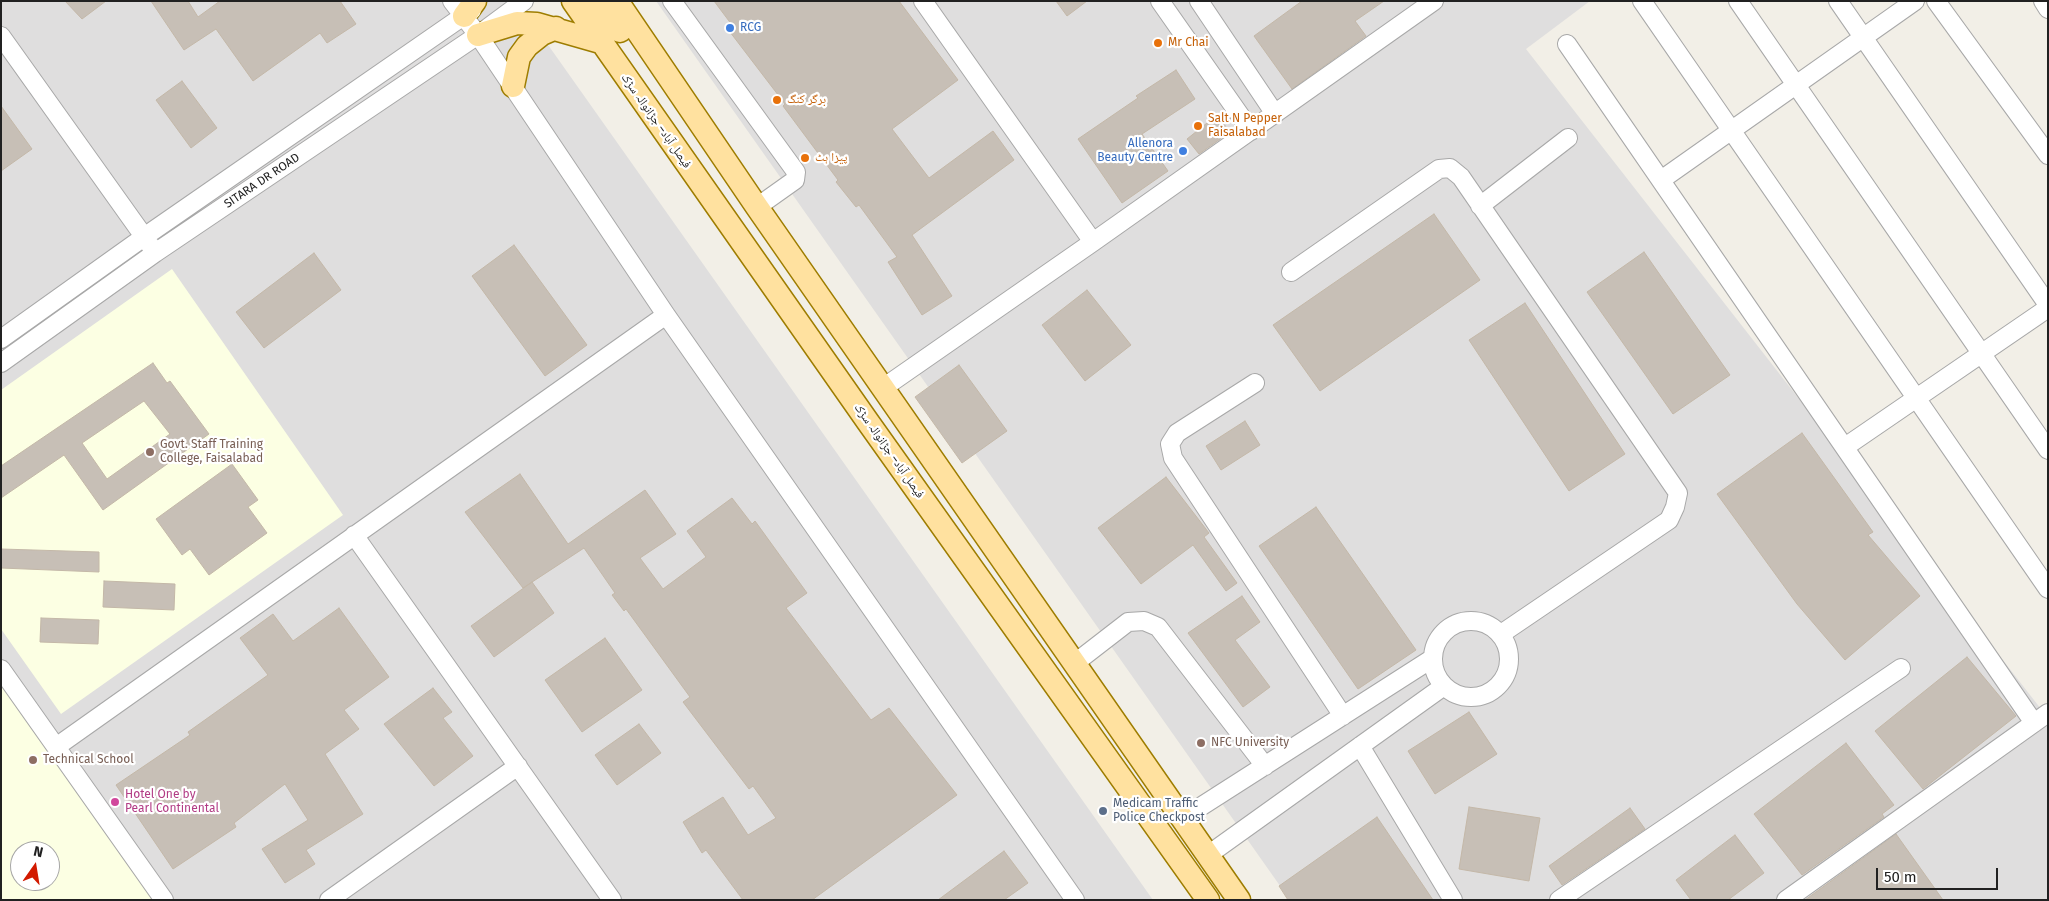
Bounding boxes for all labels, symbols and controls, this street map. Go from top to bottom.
place label: RCG [740,21,761,35]
marker: RCG [724,22,736,34]
place label: Mr Chai [1168,36,1209,50]
marker: Mr Chai [1152,37,1164,49]
street label: فیصل آباد– جڑانوالہ سڑک [618,71,694,171]
place label: برگر کنگ [787,93,826,107]
marker: برگر کنگ [771,94,783,106]
place label: Salt N Pepper Faisalabad [1208,112,1282,140]
marker: Salt N Pepper Faisalabad [1192,120,1204,132]
place label: Allenora Beauty Centre [1097,137,1173,165]
marker: Allenora Beauty Centre [1177,145,1189,157]
street label: SITARA DR ROAD [222,150,302,212]
place label: پیزا ہٹ [815,151,847,165]
marker: پیزا ہٹ [799,152,811,164]
street label: فیصل آباد– جڑانوالہ سڑک [851,401,927,501]
place label: Govt. Staff Training College, Faisalabad [160,438,263,466]
marker: Govt. Staff Training College, Faisalabad [144,446,156,458]
place label: NFC University [1211,736,1289,750]
marker: NFC University [1195,737,1207,749]
place label: Technical School [43,753,134,767]
marker: Technical School [27,754,39,766]
place label: Hotel One by Pearl Continental [125,788,219,816]
marker: Hotel One by Pearl Continental [109,796,121,808]
place label: Medicam Traffic Police Checkpost [1113,797,1205,825]
marker: Medicam Traffic Police Checkpost [1097,805,1109,817]
north arrow [10,841,60,891]
text: N [32,843,45,861]
scale bar [1879,858,2002,890]
text: 50 m [1884,868,1917,886]

